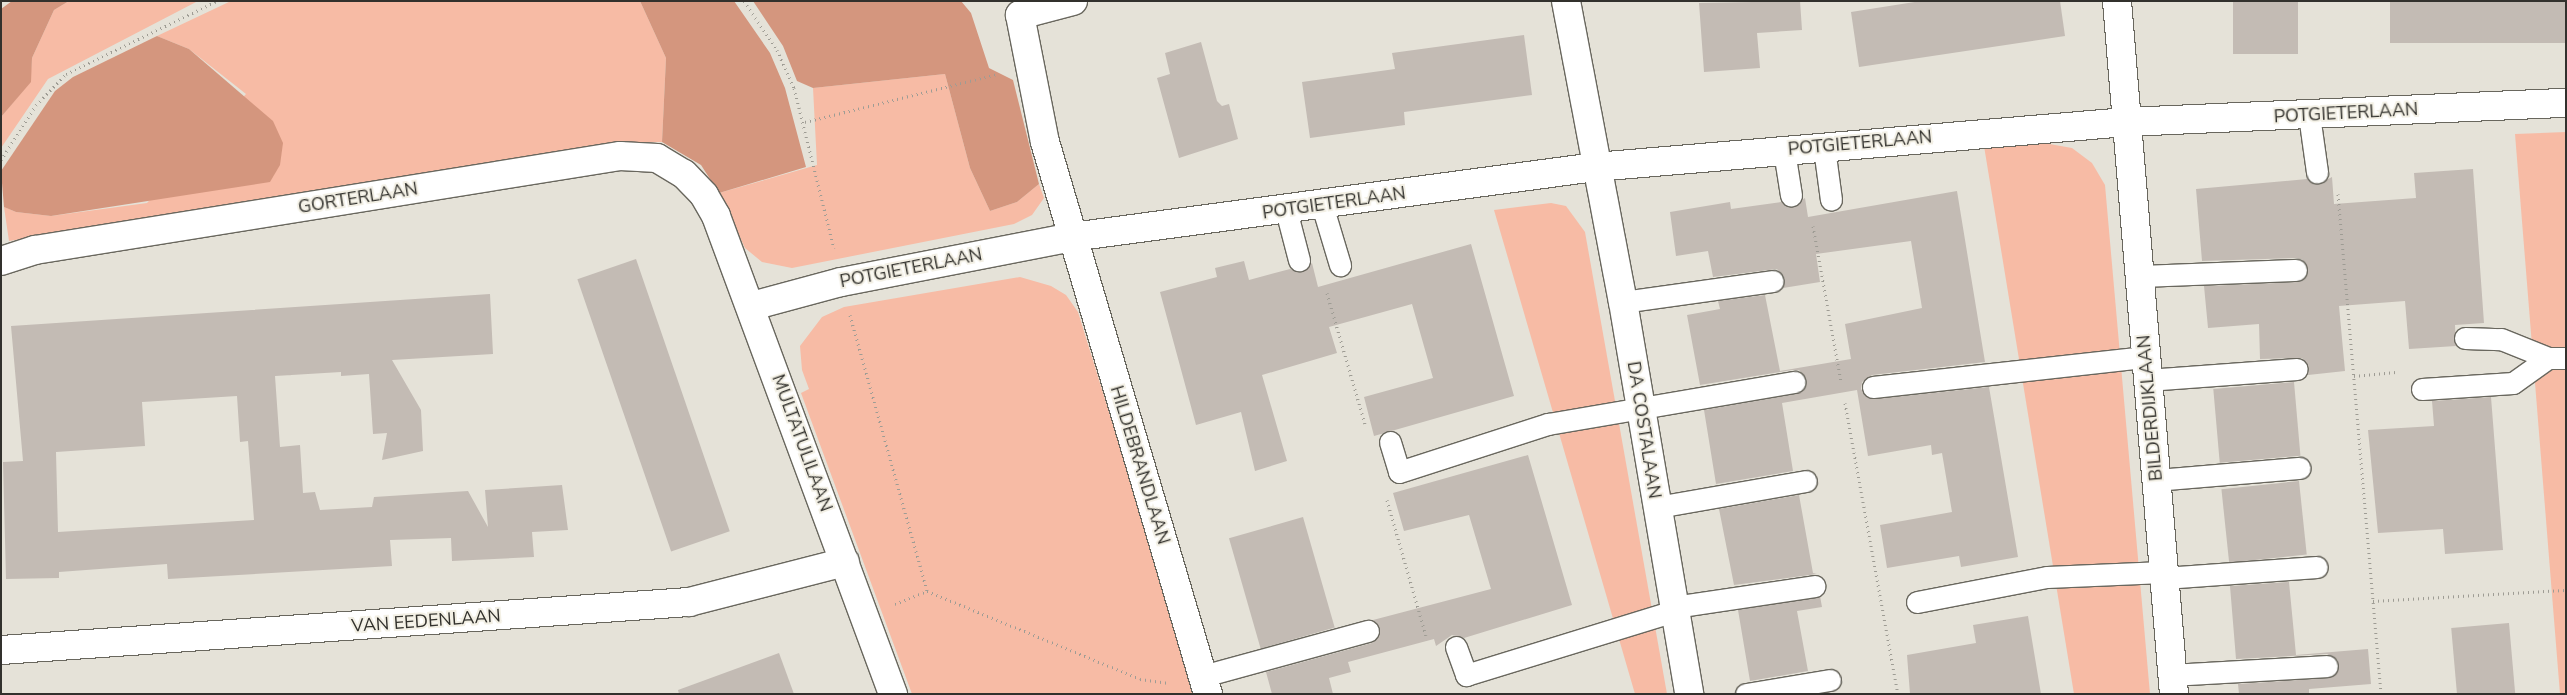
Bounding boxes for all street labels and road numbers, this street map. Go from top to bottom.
street label: POTGIETERLAAN [2273,98,2419,128]
street label: POTGIETERLAAN [1787,126,1933,160]
street label: GORTERLAAN [297,178,419,218]
street label: POTGIETERLAAN [1261,182,1407,224]
street label: POTGIETERLAAN [838,244,984,292]
street label: BILDERDIJKLAAN [2133,334,2167,482]
street label: DA COSTALAAN [1622,360,1666,500]
street label: MULTATULILAAN [767,371,837,515]
street label: HILDEBRANDLAAN [1106,383,1174,547]
street label: VAN EEDENLAAN [351,605,501,637]

